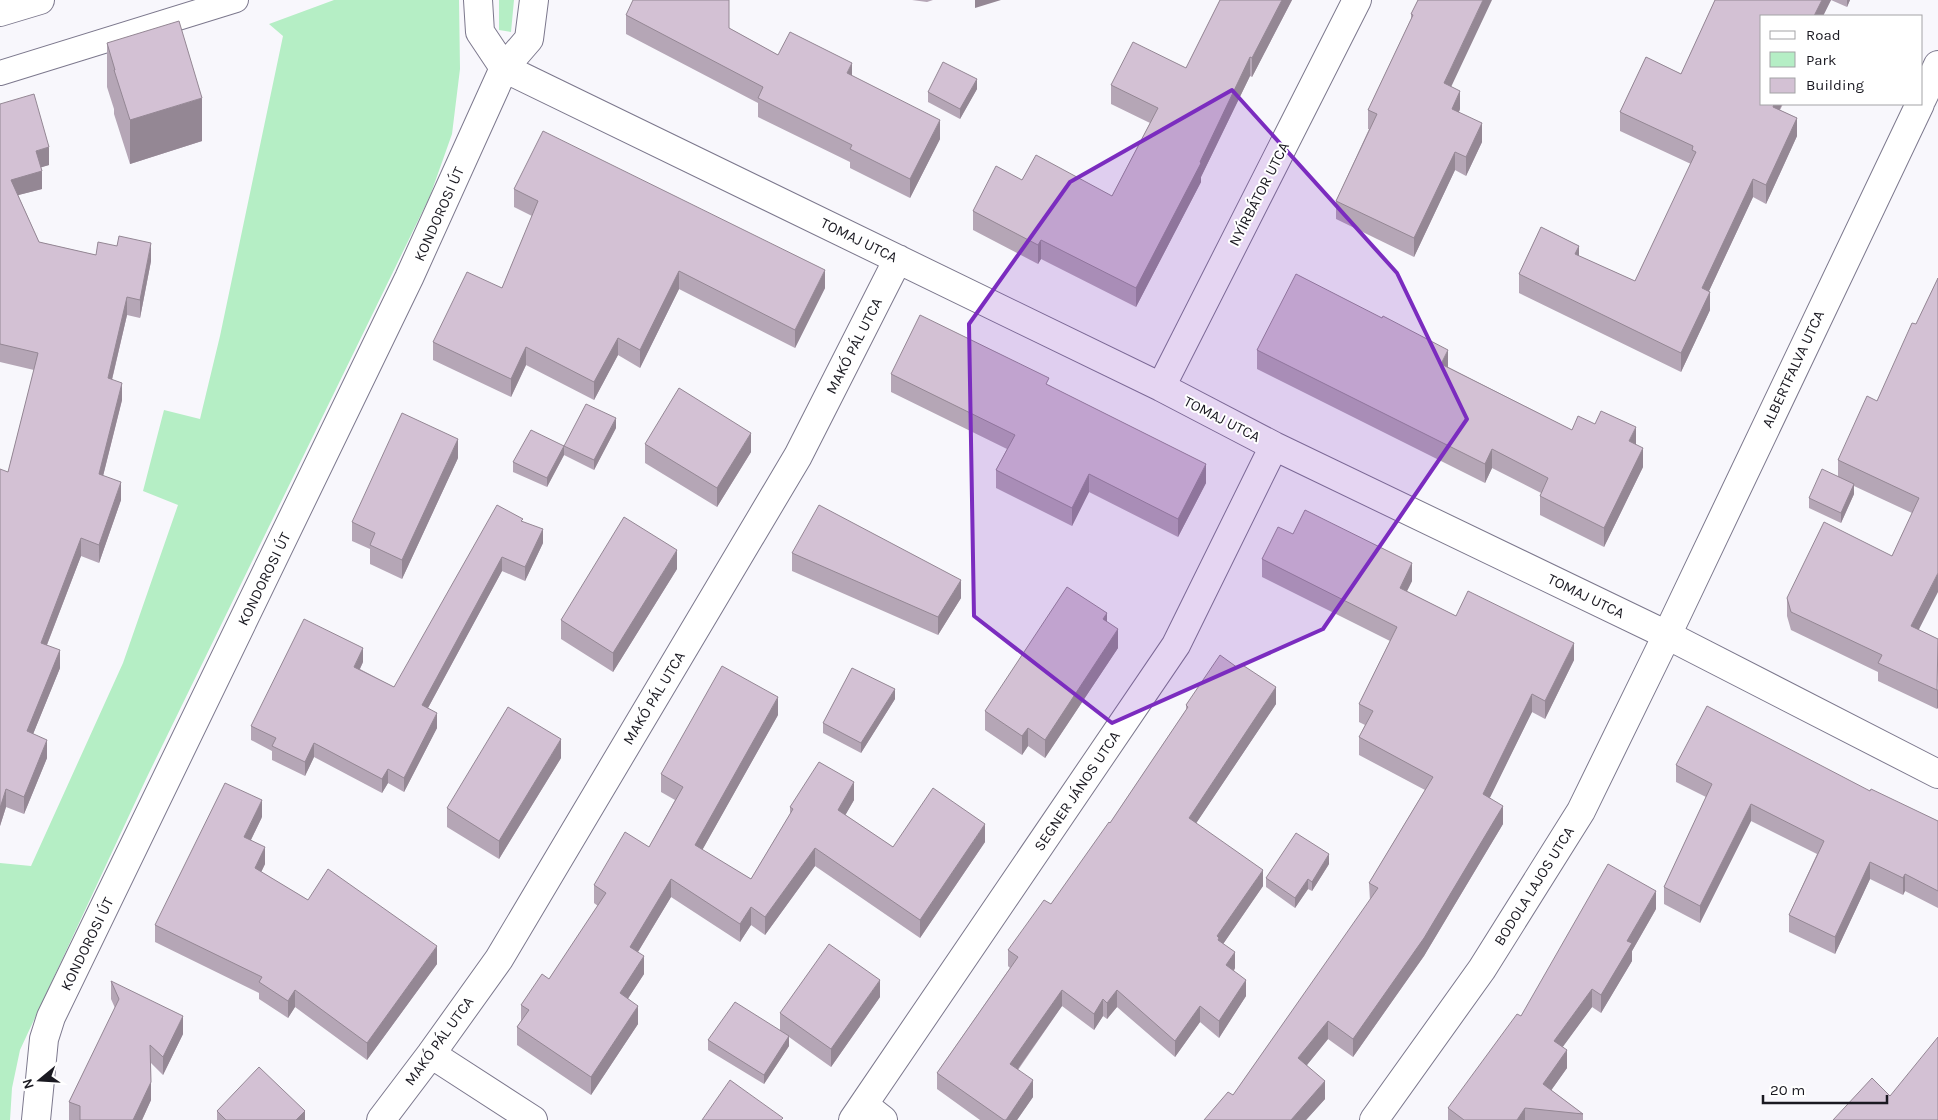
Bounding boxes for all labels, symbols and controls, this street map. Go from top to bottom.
legend [1760,15,1923,105]
text: Road [1806,26,1841,44]
text: Park [1806,51,1836,69]
text: Building [1806,76,1864,94]
street label: NYÍRBÁTOR UTCA [1225,139,1293,249]
street label: KONDOROSI ÚT [410,163,468,264]
street label: TOMAJ UTCA [818,214,901,267]
street label: MAKÓ PÁL UTCA [822,294,886,397]
street label: ALBERTFALVA UTCA [1758,307,1828,430]
street label: TOMAJ UTCA [1181,392,1264,446]
street label: KONDOROSI ÚT [234,529,295,629]
street label: TOMAJ UTCA [1545,570,1628,623]
street label: MAKÓ PÁL UTCA [619,648,689,748]
street label: SEGNER JÁNOS UTCA [1030,727,1124,854]
street label: BODOLA LAJOS UTCA [1490,823,1578,949]
street label: KONDOROSI ÚT [57,894,118,994]
street label: MAKÓ PÁL UTCA [401,993,478,1089]
north arrow [15,1055,65,1105]
scale bar [1763,1072,1887,1104]
text: N [18,1076,38,1091]
text: 20 m [1770,1081,1805,1099]

